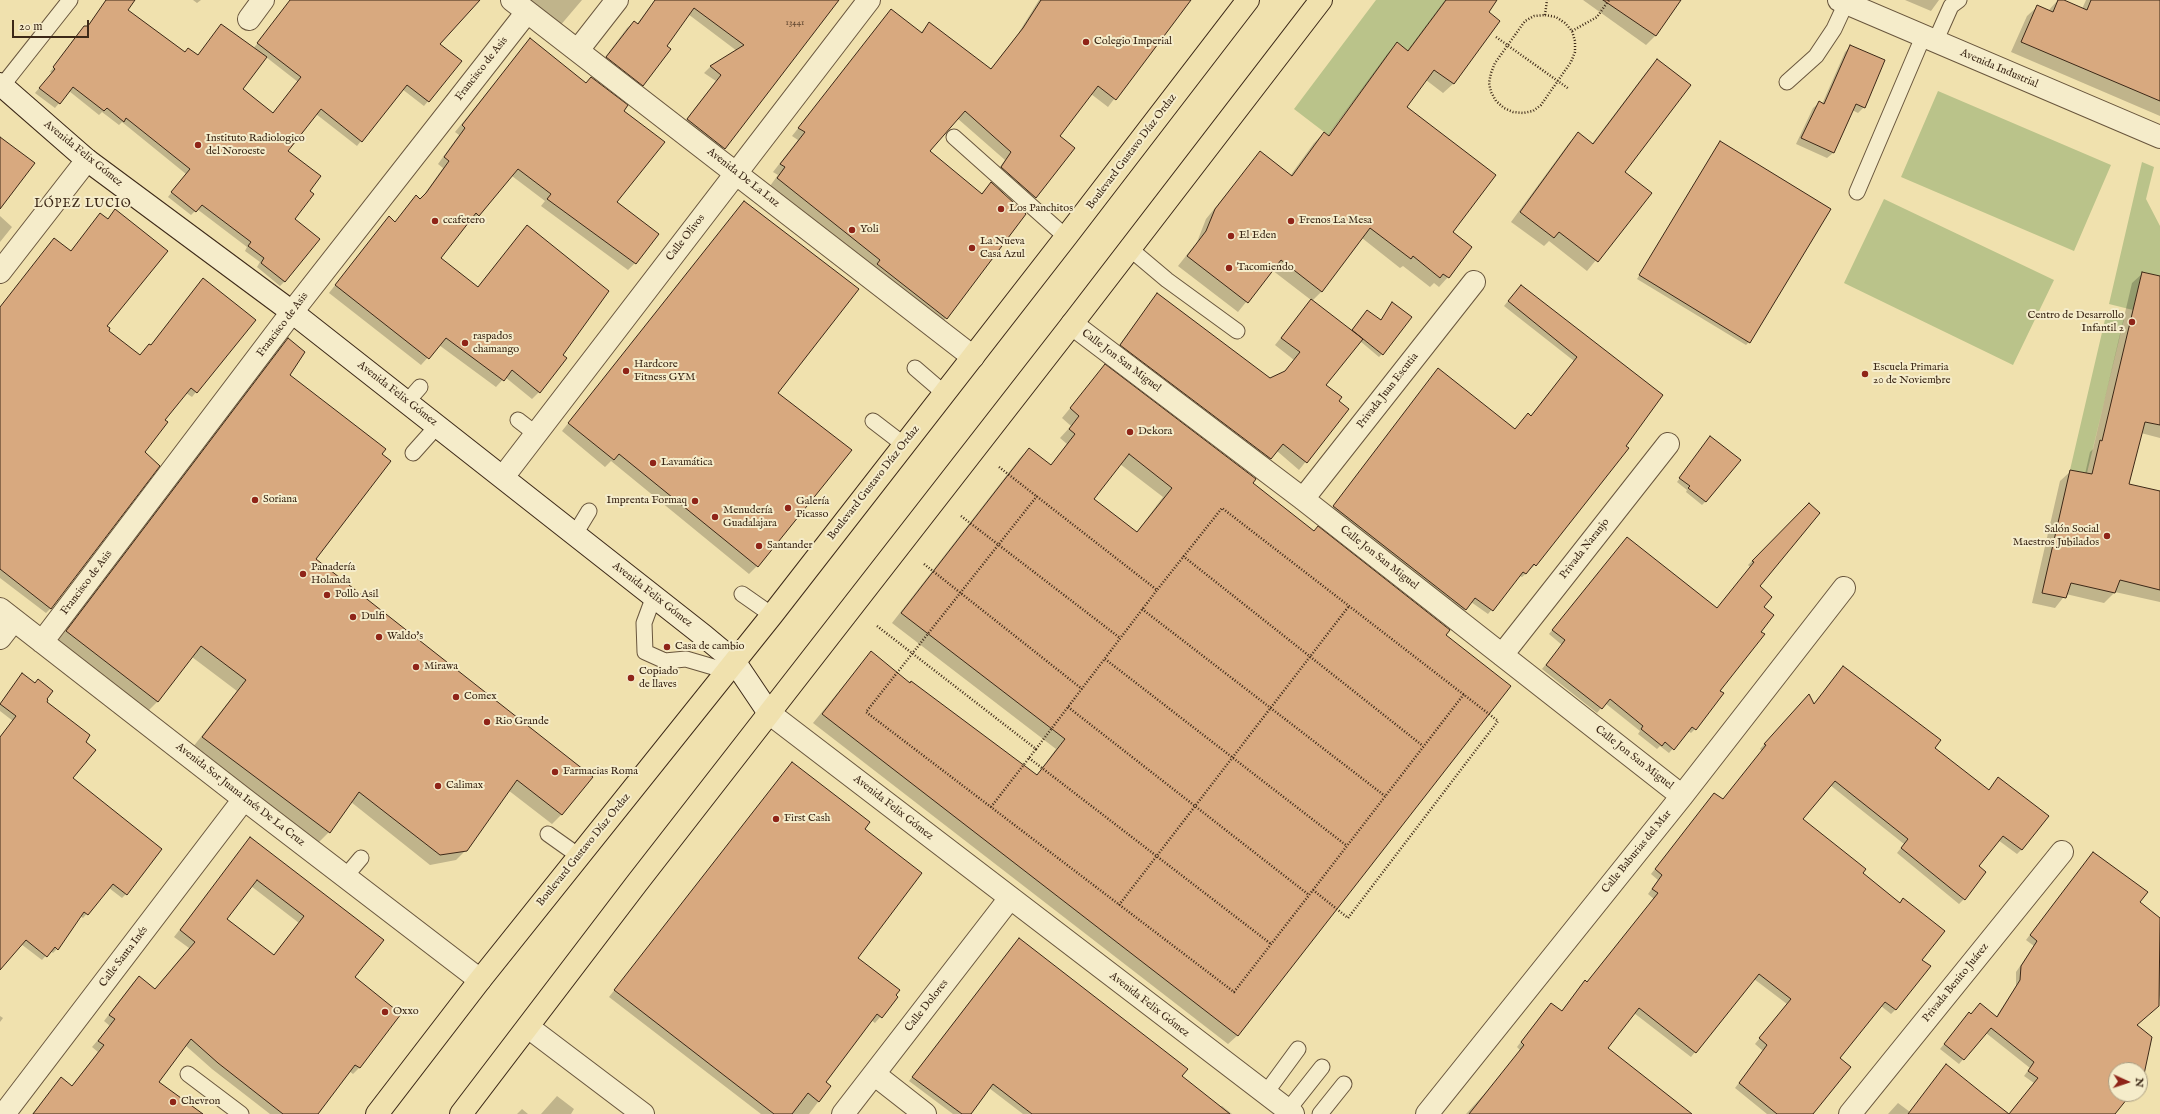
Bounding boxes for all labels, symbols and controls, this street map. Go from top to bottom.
scale bar [14,12,91,38]
house number: 13441 [786,18,804,28]
text: 20 m [19,19,42,34]
street label: Francisco de Asis [453,34,511,104]
place label: Colegio Imperial [1094,35,1172,49]
marker: Colegio Imperial [1081,37,1091,47]
street label: Avenida Industrial [1958,47,2040,91]
street label: Boulevard Gustavo Díaz Ordaz [1084,92,1180,212]
street label: Avenida Felix Gómez [41,118,125,190]
place label: Instituto Radiologico del Noroeste [206,132,305,158]
marker: Instituto Radiologico del Noroeste [193,140,203,150]
street label: Avenida De La Luz [704,145,782,211]
district label: LÓPEZ LUCIO [34,198,132,212]
place label: Los Panchitos [1009,202,1073,216]
marker: Los Panchitos [996,204,1006,214]
street label: Calle Olivos [664,212,708,264]
place label: ccafetero [443,214,485,228]
place label: Frenos La Mesa [1299,214,1372,228]
marker: ccafetero [430,216,440,226]
marker: Frenos La Mesa [1286,216,1296,226]
place label: Yoli [860,223,879,237]
marker: Yoli [847,225,857,235]
place label: El Eden [1239,229,1276,243]
marker: El Eden [1226,231,1236,241]
place label: La Nueva Casa Azul [980,235,1025,261]
marker: La Nueva Casa Azul [967,243,977,253]
place label: Tacomiendo [1237,261,1294,275]
marker: Tacomiendo [1224,263,1234,273]
street label: Francisco de Asis [254,290,312,360]
place label: Centro de Desarrollo Infantil 2 [2027,309,2124,335]
marker: Centro de Desarrollo Infantil 2 [2127,317,2137,327]
street label: Calle Jon San Miguel [1079,327,1163,395]
place label: raspados chamango [473,330,519,356]
marker: raspados chamango [460,338,470,348]
street label: Privada Juan Escutia [1354,351,1422,431]
place label: Hardcore Fitness GYM [634,358,695,384]
street label: Avenida Felix Gómez [354,359,440,429]
place label: Escuela Primaria 20 de Noviembre [1873,361,1951,387]
marker: Hardcore Fitness GYM [621,366,631,376]
marker: Escuela Primaria 20 de Noviembre [1860,369,1870,379]
street label: Boulevard Gustavo Díaz Ordaz [825,423,923,543]
place label: Dekora [1138,425,1172,439]
marker: Dekora [1125,427,1135,437]
place label: Lavamática [661,456,712,470]
marker: Lavamática [648,458,658,468]
place label: Soriana [263,493,297,507]
place label: Imprenta Formaq [606,494,687,508]
marker: Soriana [250,495,260,505]
place label: Galería Picasso [796,495,829,521]
marker: Imprenta Formaq [690,496,700,506]
marker: Galería Picasso [783,503,793,513]
place label: Menudería Guadalajara [723,504,777,530]
marker: Menudería Guadalajara [710,512,720,522]
street label: Privada Naranjo [1557,516,1613,582]
street label: Calle Jon San Miguel [1337,523,1421,593]
place label: Salón Social Maestros Jubilados [2013,523,2099,549]
marker: Salón Social Maestros Jubilados [2102,531,2112,541]
place label: Santander [767,539,813,553]
marker: Santander [754,541,764,551]
street label: Francisco de Asis [58,548,116,618]
street label: Avenida Felix Gómez [609,560,695,630]
place label: Panadería Holanda [311,561,355,587]
marker: Panadería Holanda [298,569,308,579]
place label: Pollo Asil [335,588,379,602]
marker: Pollo Asil [322,590,332,600]
place label: Dulfi [361,610,385,624]
marker: Dulfi [348,612,358,622]
place label: Waldo's [387,630,423,644]
marker: Waldo's [374,632,384,642]
place label: Casa de cambio [675,640,745,654]
marker: Casa de cambio [662,642,672,652]
place label: Mirawa [424,660,458,674]
marker: Mirawa [411,662,421,672]
place label: Copiado de llaves [639,665,678,691]
marker: Copiado de llaves [626,673,636,683]
place label: Comex [464,690,497,704]
marker: Comex [451,692,461,702]
place label: Rio Grande [495,715,549,729]
marker: Rio Grande [482,717,492,727]
street label: Calle Jon San Miguel [1592,723,1676,793]
street label: Avenida Sor Juana Inés De La Cruz [173,740,307,850]
place label: Farmacias Roma [563,765,638,779]
marker: Farmacias Roma [550,767,560,777]
street label: Avenida Felix Gómez [850,773,936,843]
place label: Calimax [446,779,483,793]
marker: Calimax [433,781,443,791]
street label: Boulevard Gustavo Díaz Ordaz [534,791,634,909]
street label: Calle Baburias del Mar [1599,808,1675,896]
place label: First Cash [784,812,830,826]
marker: First Cash [771,814,781,824]
street label: Calle Santa Inés [97,924,151,990]
street label: Privada Benito Juárez [1920,941,1992,1025]
street label: Avenida Felix Gómez [1106,970,1192,1040]
street label: Calle Dolores [903,977,951,1035]
place label: Oxxo [393,1005,419,1019]
marker: Oxxo [380,1007,390,1017]
north arrow [2108,1062,2148,1102]
text: N [2132,1077,2146,1088]
place label: Chevron [181,1095,220,1109]
marker: Chevron [168,1097,178,1107]

